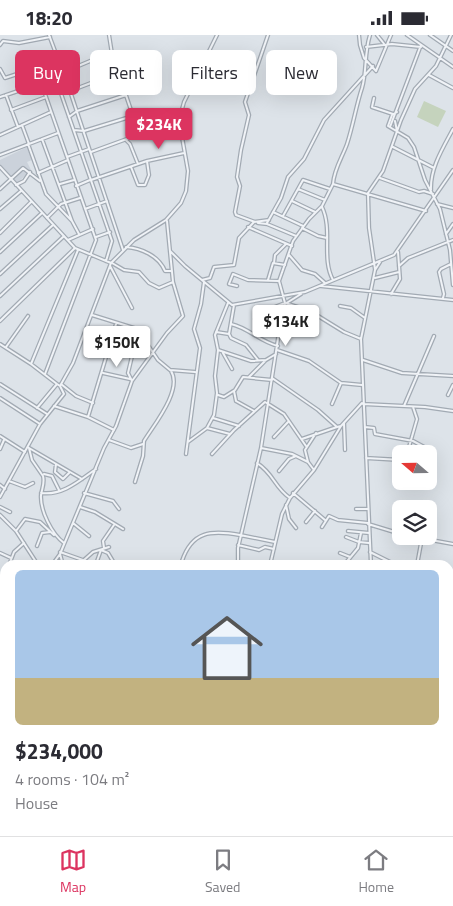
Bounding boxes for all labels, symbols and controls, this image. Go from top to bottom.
text: 18:20 [25,3,72,32]
chip: Buy [15,50,80,95]
chip: Rent [90,50,162,95]
chip: Filters [172,50,256,95]
chip: New [266,50,337,95]
pin: $234K [124,107,194,150]
text: $234K [136,112,182,136]
pin: $134K [251,305,321,347]
text: $134K [263,309,309,333]
pin: $150K [82,325,152,368]
text: $150K [94,330,140,354]
north arrow [392,445,438,490]
map controls [392,445,437,545]
button: layers [392,500,437,545]
icon: home [182,603,272,693]
text: $234,000 [15,735,103,767]
text: 4 rooms · 104 m² [15,767,129,791]
text: House [15,791,58,815]
tab: Map [59,846,87,897]
tab: Saved [205,846,241,897]
tab: Home [358,846,394,897]

